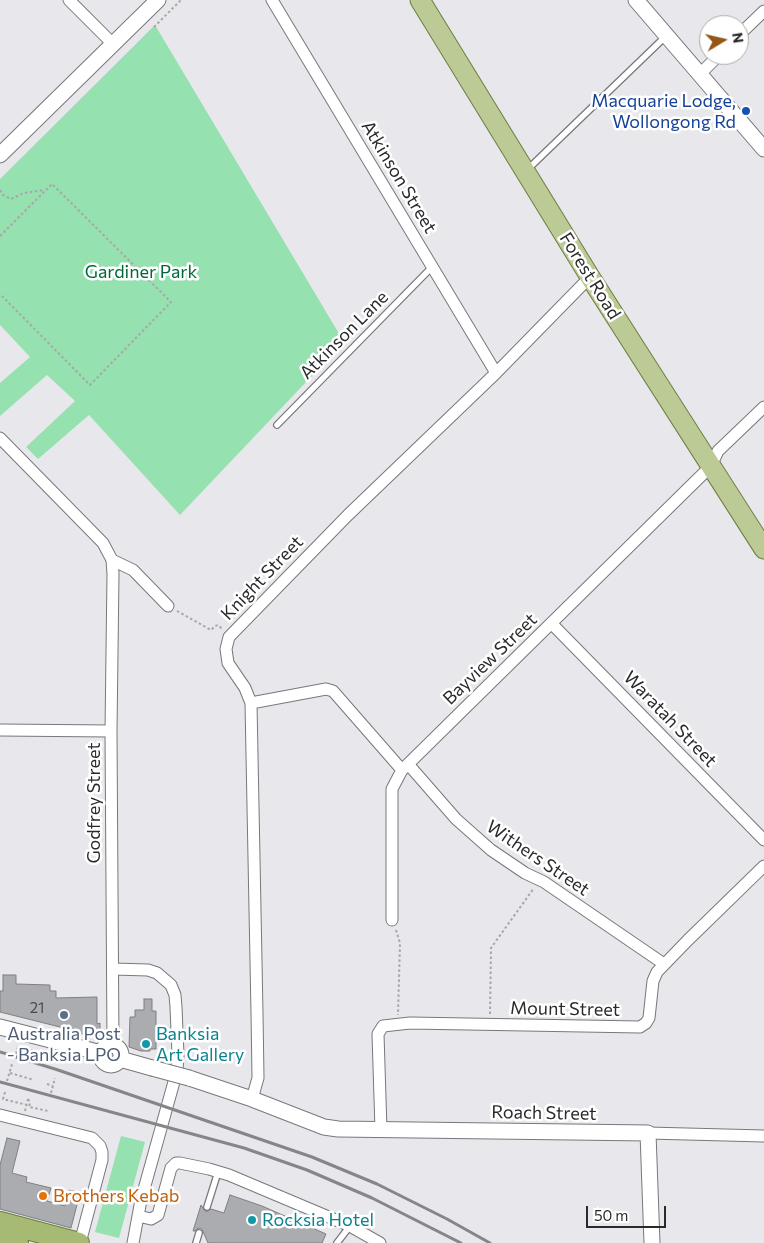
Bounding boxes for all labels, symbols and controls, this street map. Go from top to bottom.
north arrow [699,15,749,65]
text: N [729,31,748,44]
place label: Macquarie Lodge, Wollongong Rd [591,90,736,132]
marker: Macquarie Lodge, Wollongong Rd [740,105,752,117]
street label: Atkinson Street [357,117,441,237]
street label: Forest Road [555,229,625,323]
park label: Gardiner Park [85,261,197,283]
street label: Atkinson Lane [295,286,393,384]
street label: Knight Street [216,531,308,625]
street label: Bayview Street [439,609,541,709]
street label: Waratah Street [619,667,721,771]
street label: Godfrey Street [83,742,105,864]
street label: Withers Street [482,816,594,900]
street label: Mount Street [510,997,620,1021]
house number: 21 [30,999,44,1017]
marker: Australia Post - Banksia LPO [58,1009,70,1021]
place label: Australia Post - Banksia LPO [7,1023,121,1066]
place label: Banksia Art Gallery [156,1023,244,1066]
marker: Banksia Art Gallery [140,1038,152,1050]
street label: Roach Street [491,1101,597,1125]
place label: Brothers Kebab [53,1185,179,1207]
marker: Brothers Kebab [37,1190,49,1202]
scale bar [589,1196,669,1228]
text: 50 m [594,1206,628,1224]
place label: Rocksia Hotel [262,1209,374,1231]
marker: Rocksia Hotel [246,1214,258,1226]

